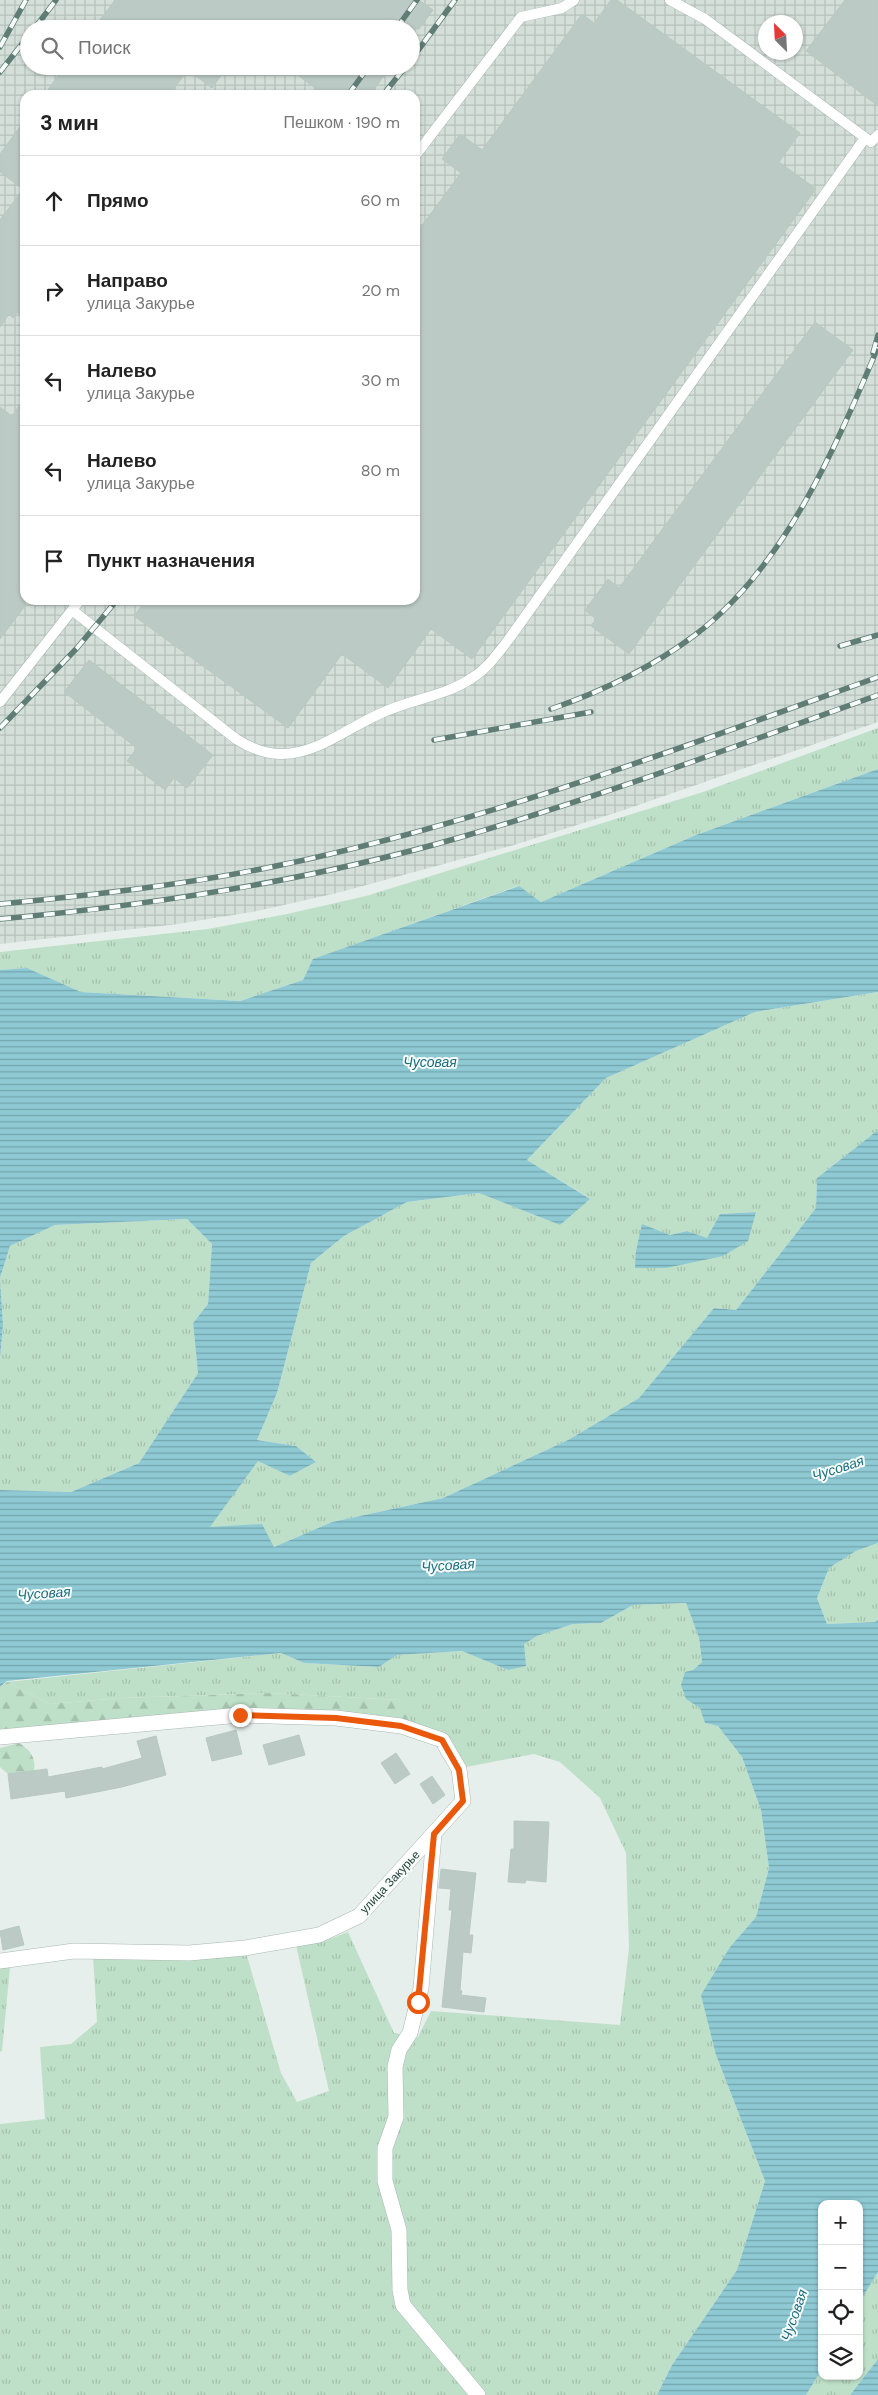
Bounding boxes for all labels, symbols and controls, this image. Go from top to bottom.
north arrow [758,15,803,60]
search box [20,20,420,75]
icon: search [38,34,66,62]
text: Поиск [78,35,131,60]
text: 3 мин [40,109,99,137]
text: Пешком · 190 m [284,112,400,133]
icon: ahead [40,187,68,215]
text: Прямо [87,188,149,213]
text: 60 m [360,190,400,211]
text: Направо [87,268,168,293]
icon: right [40,277,68,305]
text: 20 m [361,280,400,301]
text: улица Закурье [87,293,195,314]
text: Налево [87,358,157,383]
icon: left [40,367,68,395]
text: 30 m [361,370,400,391]
text: улица Закурье [87,383,195,404]
text: Налево [87,448,157,473]
icon: left [40,457,68,485]
text: 80 m [361,460,400,481]
text: улица Закурье [87,473,195,494]
icon: arrive [40,547,68,575]
text: Пункт назначения [87,548,255,573]
water label: Чусовая [403,1053,457,1071]
water label: Чусовая [810,1451,867,1485]
water label: Чусовая [421,1554,476,1576]
water label: Чусовая [17,1582,72,1604]
route end [229,1704,252,1727]
street label: улица Закурье [357,1847,424,1917]
route start [407,1991,430,2014]
map controls [818,2200,863,2380]
button: + [818,2200,863,2245]
button: − [818,2245,863,2290]
water label: Чусовая [777,2286,811,2343]
button: locate [818,2290,863,2335]
button: layers [818,2335,863,2380]

